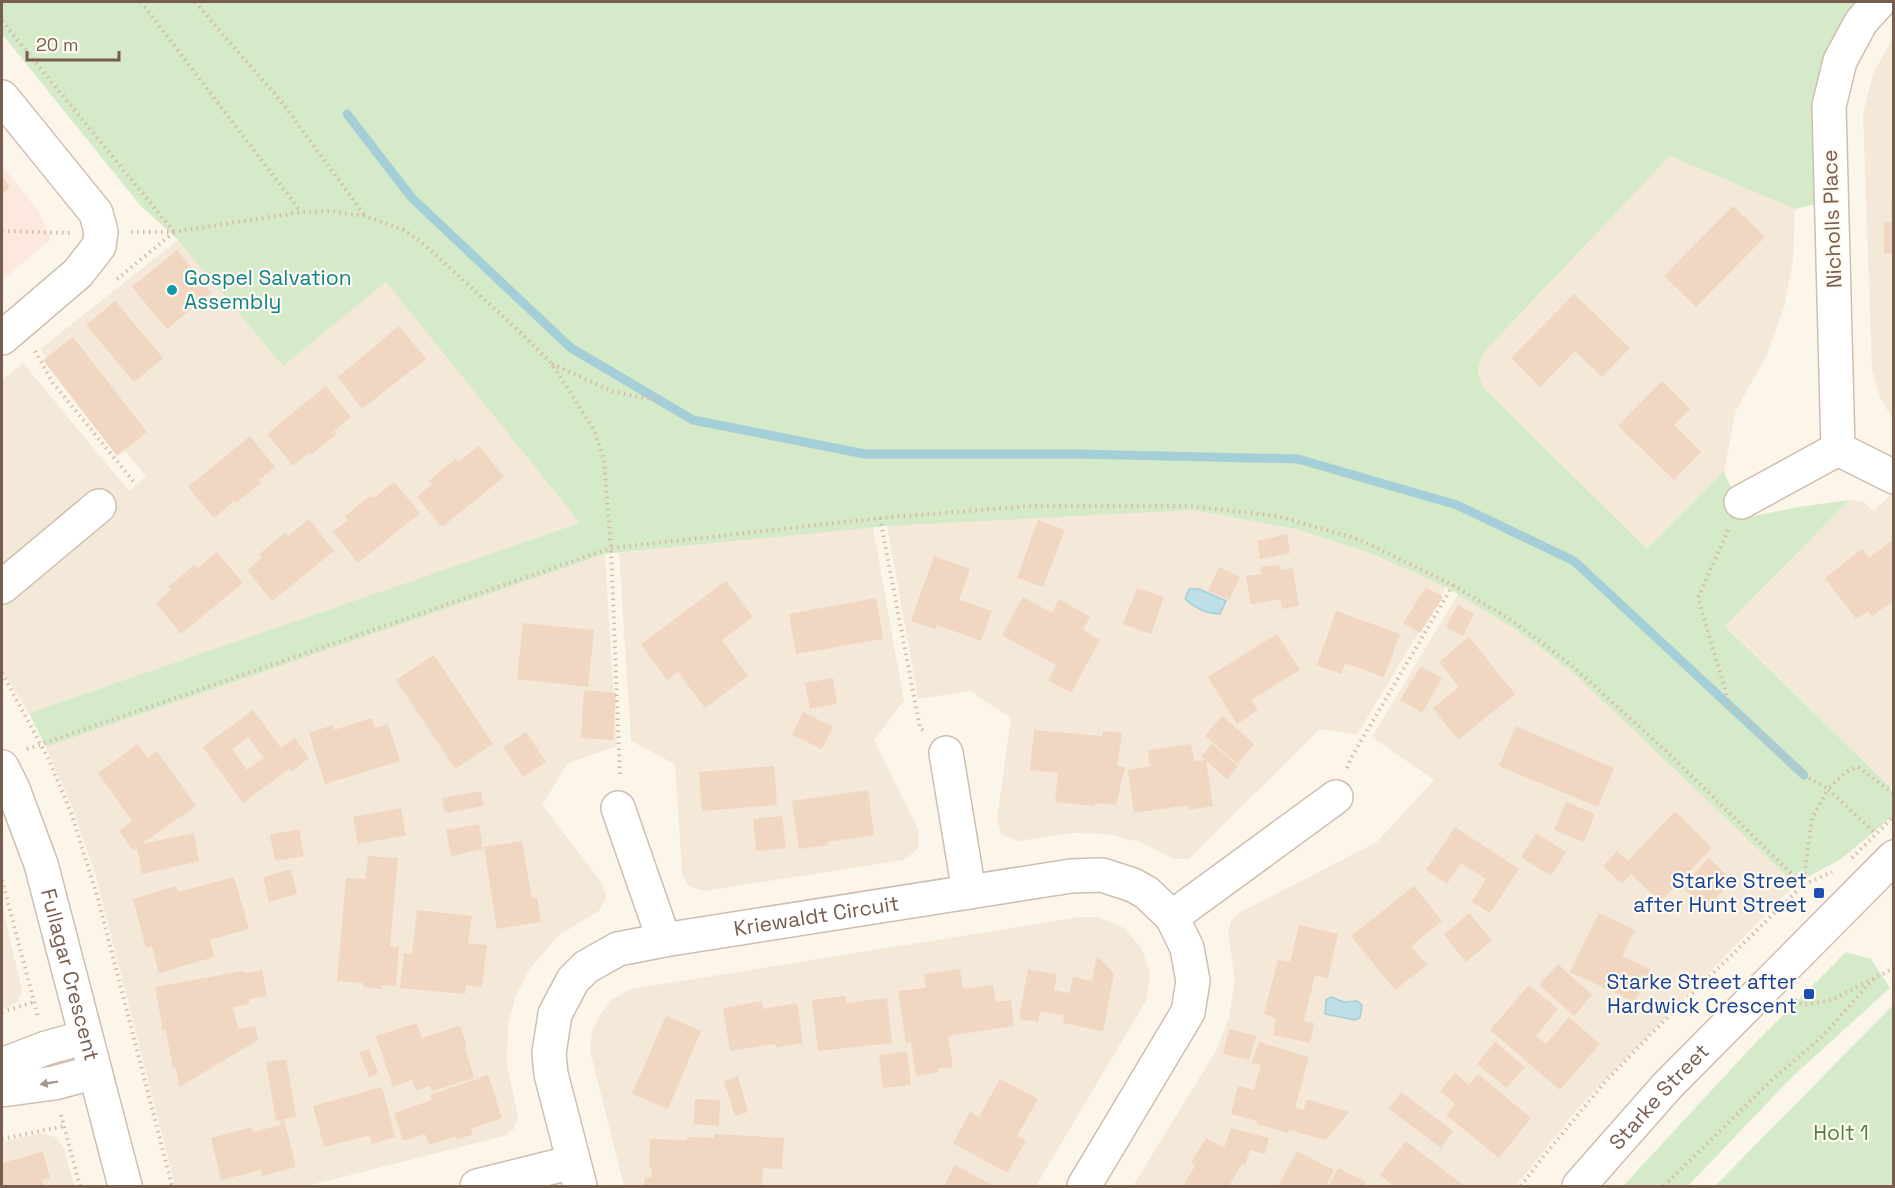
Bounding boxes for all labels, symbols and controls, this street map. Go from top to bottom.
scale bar [27,24,118,62]
text: 20 m [36,33,79,56]
street label: Nicholls Place [1816,149,1847,289]
place label: Gospel Salvation Assembly [184,264,352,315]
marker: Gospel Salvation Assembly [165,283,179,297]
place label: Starke Street after Hunt Street [1633,867,1807,918]
street label: Fullagar Crescent [35,885,106,1064]
marker: Starke Street after Hunt Street [1812,886,1826,900]
street label: Kriewaldt Circuit [732,889,901,942]
place label: Starke Street after Hardwick Crescent [1606,968,1797,1019]
marker: Starke Street after Hardwick Crescent [1802,987,1816,1001]
street label: Starke Street [1603,1037,1715,1155]
one-way arrow [39,1079,58,1088]
park label: Holt 1 [1813,1119,1869,1146]

